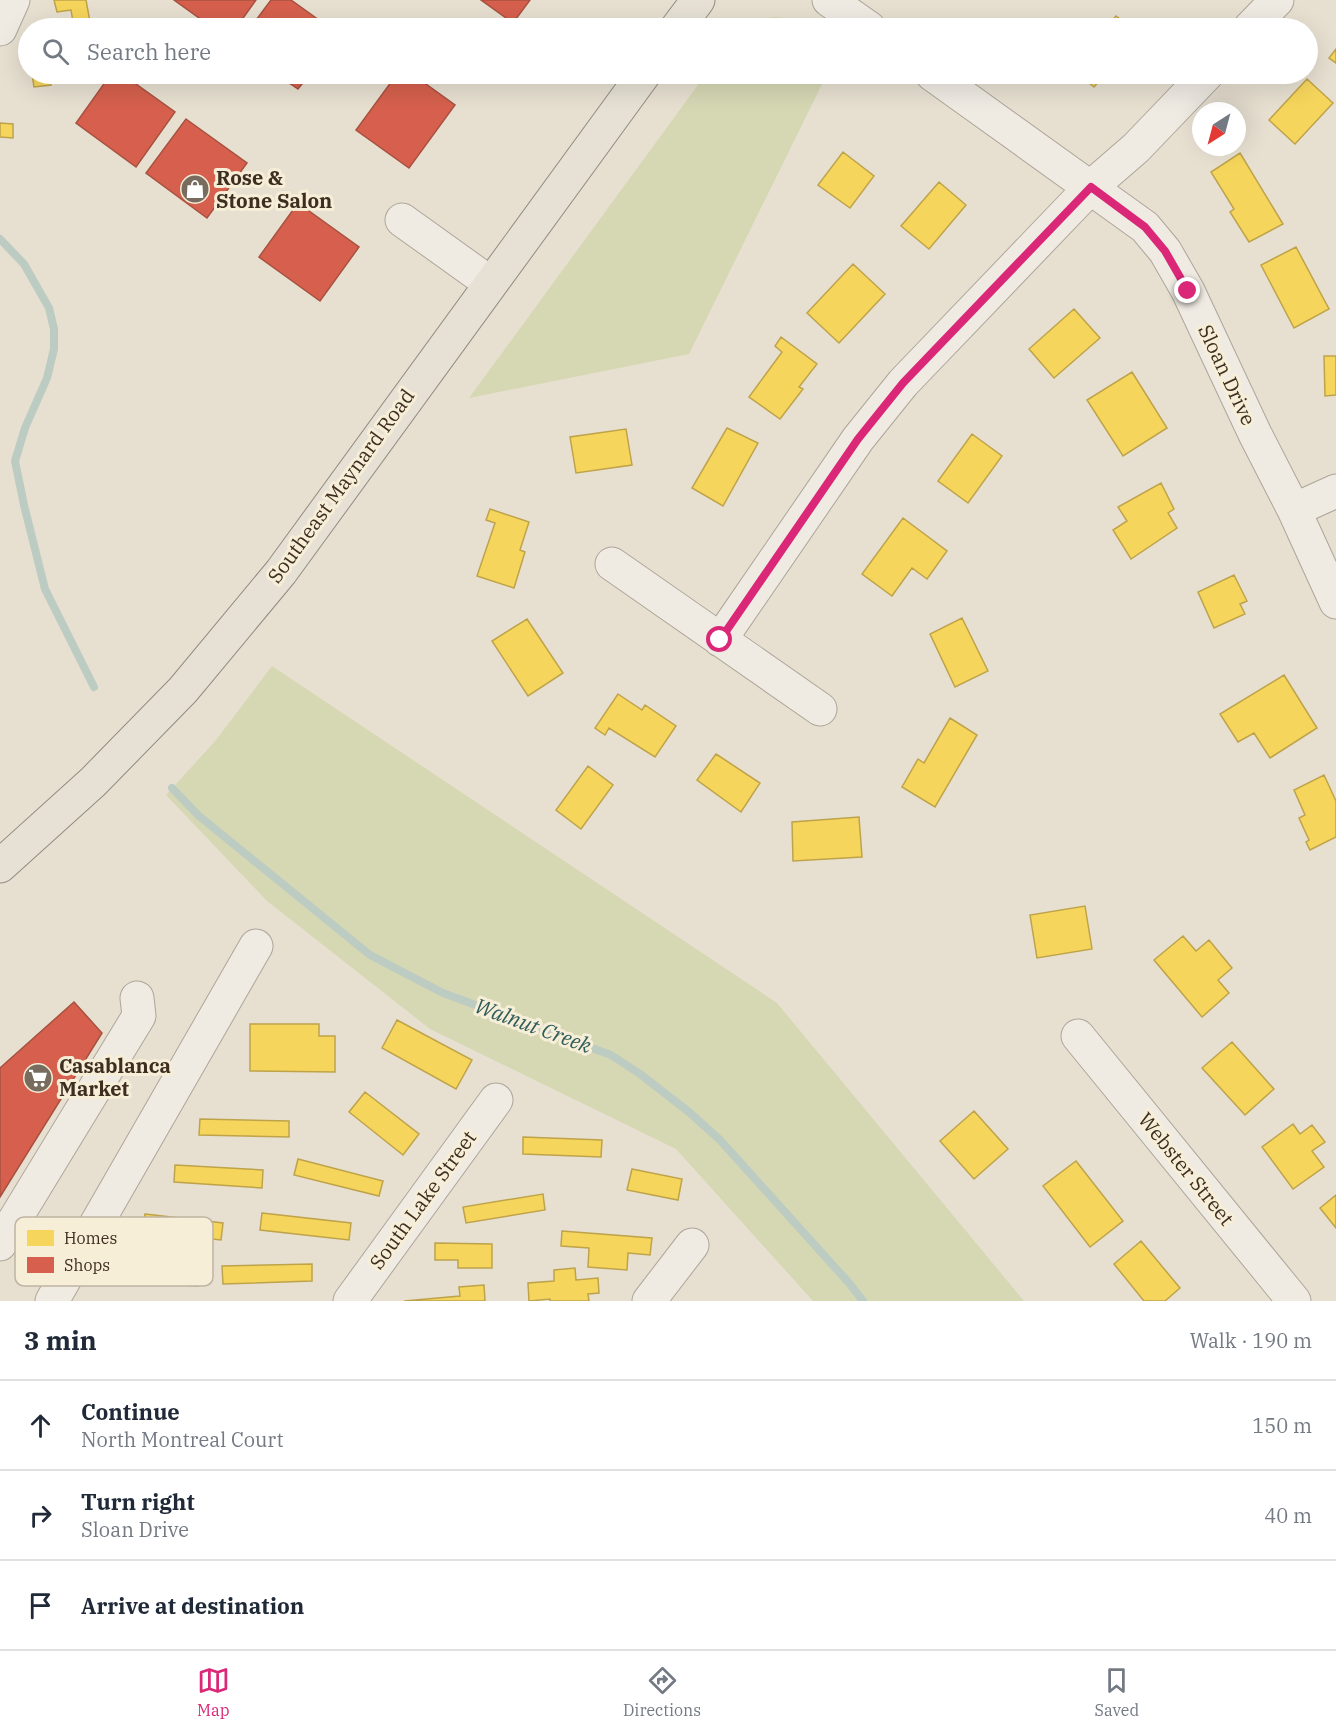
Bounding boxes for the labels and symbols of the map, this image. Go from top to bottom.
north arrow [1192,102,1246,156]
place label: Rose & Stone Salon [216,164,332,214]
shop icon: Rose & Stone Salon [179,173,211,205]
route end [1174,277,1200,303]
street label: Sloan Drive [1192,320,1263,429]
street label: Southeast Maynard Road [261,383,420,588]
route start [706,626,732,652]
water label: Walnut Creek [471,991,596,1059]
place label: Casablanca Market [59,1052,171,1102]
supermarket icon: Casablanca Market [22,1062,54,1094]
street label: Webster Street [1132,1106,1240,1231]
street label: South Lake Street [363,1125,482,1275]
legend [15,1217,213,1286]
text: Homes [64,1228,117,1248]
text: Shops [64,1255,110,1275]

